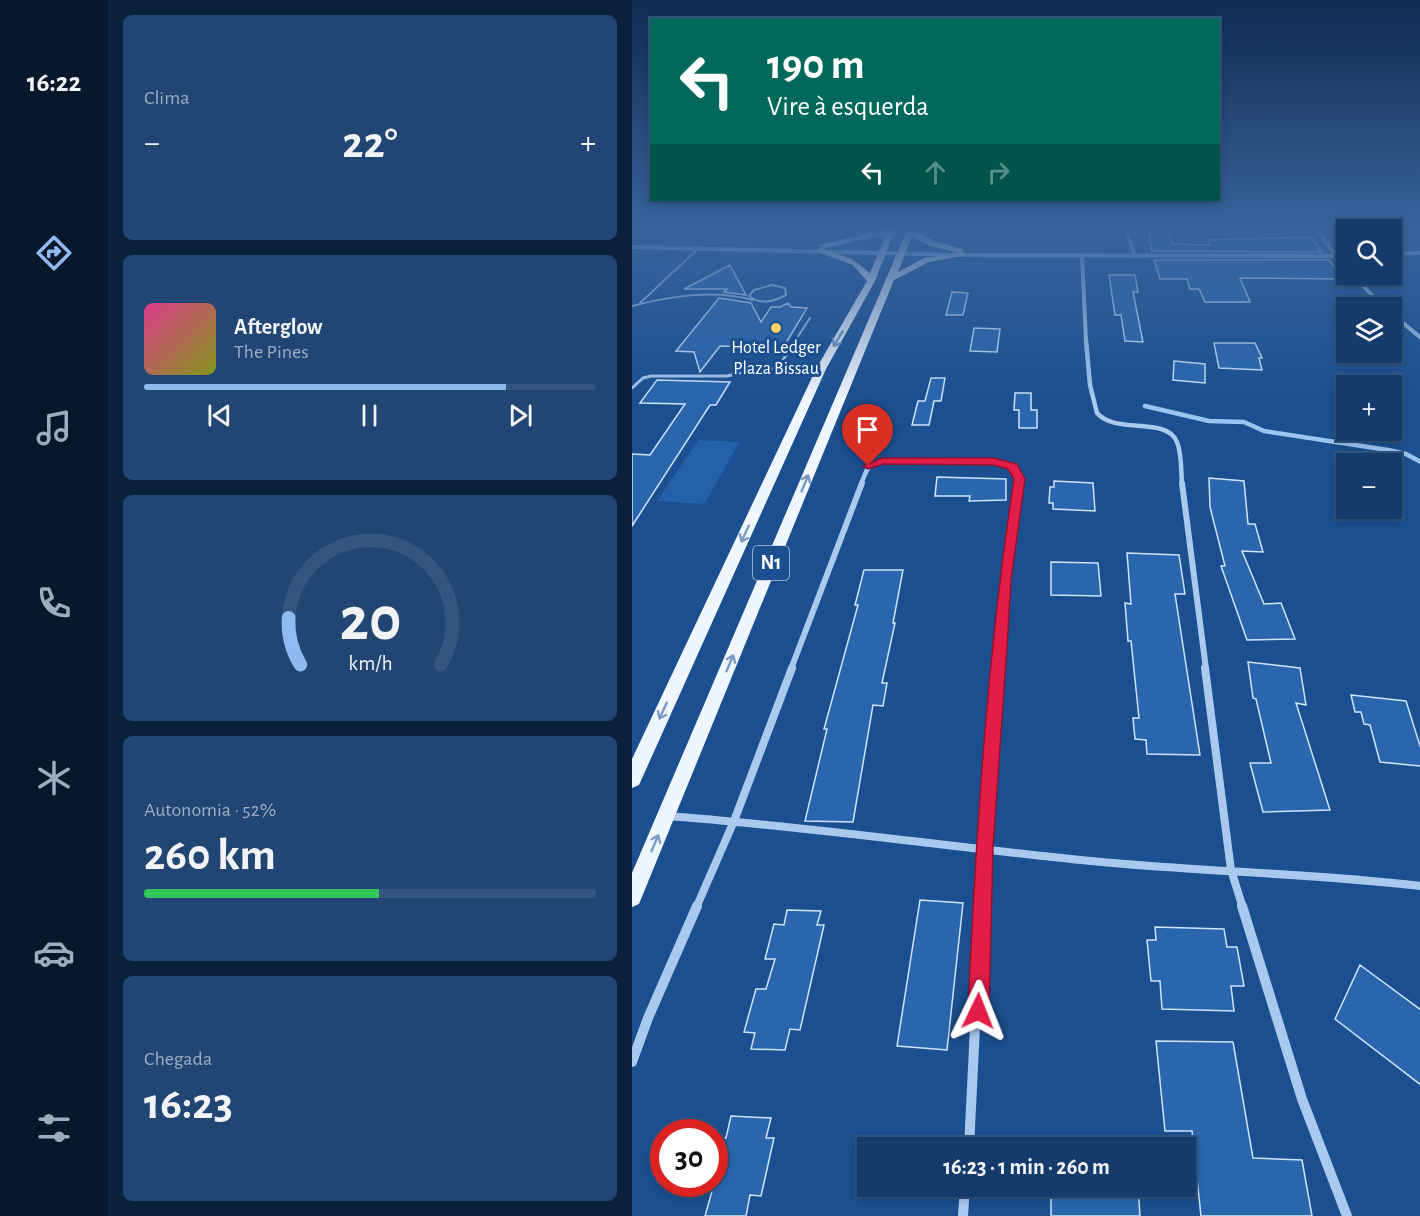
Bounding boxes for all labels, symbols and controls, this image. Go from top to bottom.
icon: left [668,42,746,120]
text: 190 m [767,44,865,86]
text: 16:22 [27,69,81,96]
text: Clima [144,88,189,108]
text: Vire à esquerda [767,93,929,120]
text: 22° [342,121,398,166]
text: − [144,127,160,160]
text: + [580,127,596,160]
icon: left [856,156,889,189]
icon: ahead [919,156,952,189]
icon: right [982,156,1015,189]
map controls [1336,219,1402,519]
button: search [1336,219,1402,285]
icon: directions [33,232,75,274]
button: layers [1336,297,1402,363]
text: Afterglow [234,316,322,338]
marker: Hotel Ledger Plaza Bissau [769,321,783,335]
one-way arrow [832,330,844,347]
place label: Hotel Ledger Plaza Bissau [731,339,821,378]
text: The Pines [234,342,309,362]
button: + [1336,375,1402,441]
icon: previous [203,399,236,432]
icon: pause [353,399,386,432]
icon: next [504,399,537,432]
pin [842,404,893,466]
icon: music [33,407,75,449]
icon: arrive [851,413,884,446]
button: − [1336,453,1402,519]
one-way arrow [800,474,811,493]
one-way arrow [739,524,751,542]
road number: N1 [753,546,789,580]
icon: phone [33,582,75,624]
text: 20 [339,589,401,651]
text: km/h [348,653,392,674]
one-way arrow [725,654,736,672]
one-way arrow [657,701,669,719]
icon: climate [33,757,75,799]
text: Autonomia · 52% [144,800,276,820]
text: 260 km [144,833,276,878]
one-way arrow [650,834,661,852]
icon: car [33,932,75,974]
position arrow [946,979,1010,1043]
text: Chegada [144,1049,212,1069]
text: 16:23 [144,1082,233,1127]
icon: filters [33,1107,75,1149]
speed limit sign: 30 [650,1119,728,1197]
text: 16:23 · 1 min · 260 m [943,1156,1110,1178]

